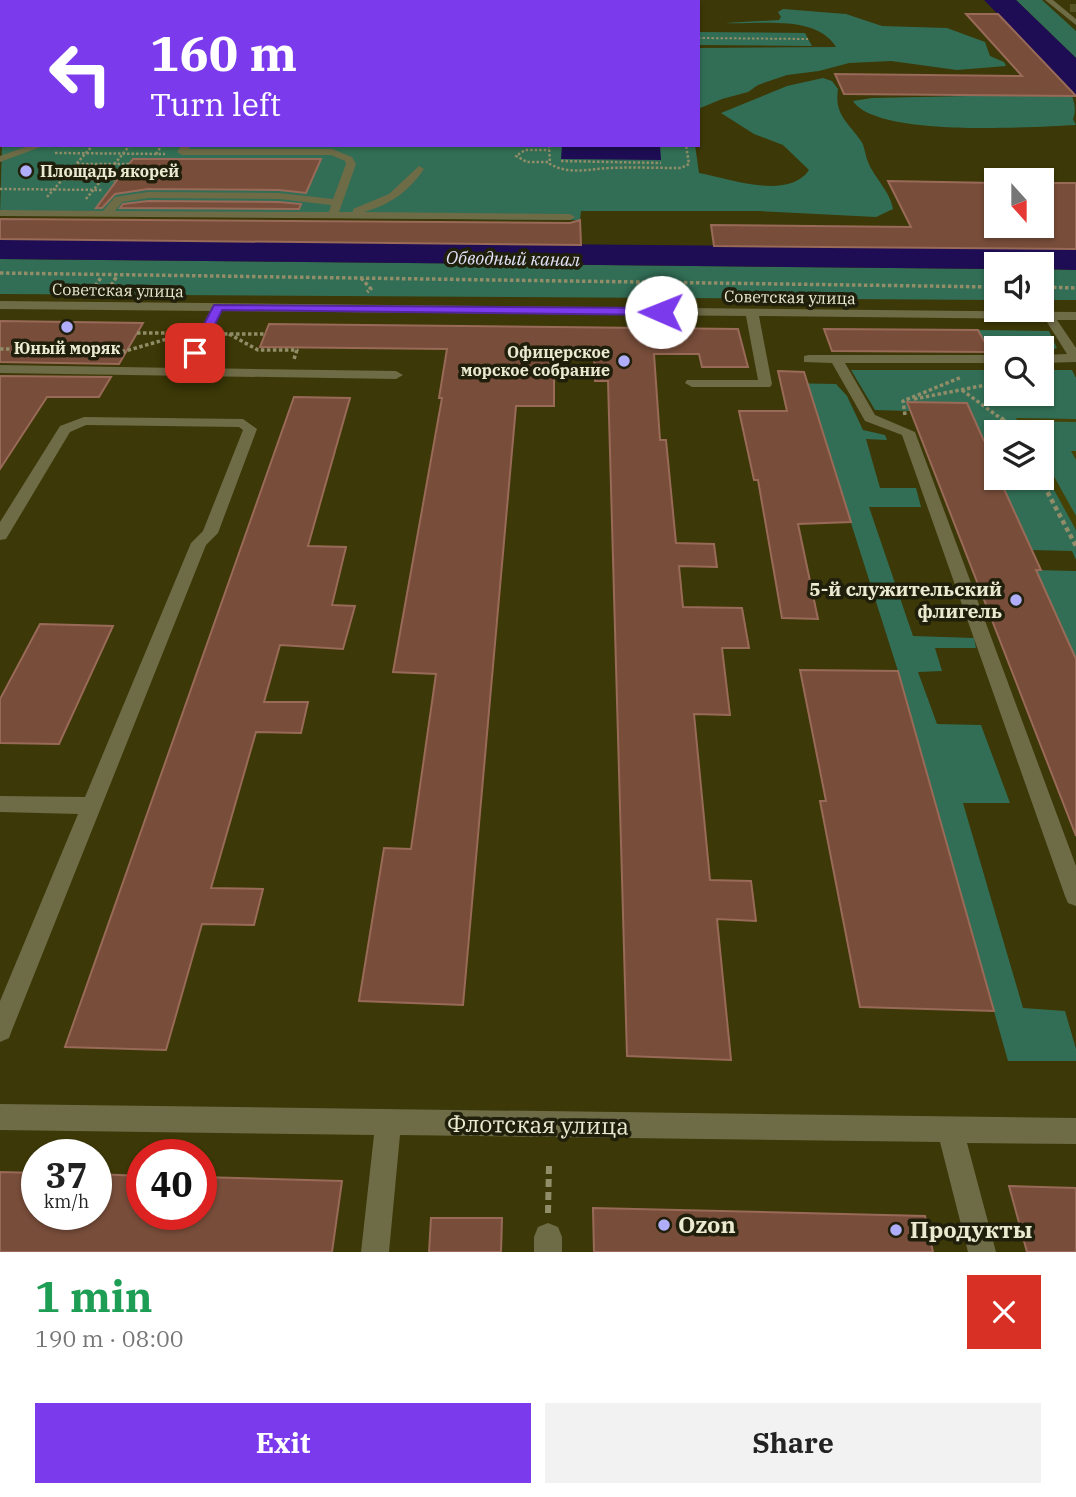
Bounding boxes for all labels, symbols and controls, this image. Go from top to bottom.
text: 160 m [150,21,297,84]
icon: left [35,28,126,119]
text: Turn left [150,83,281,125]
place label: Площадь якорей [40,161,179,181]
marker: Площадь якорей [18,163,34,179]
north arrow [984,168,1054,238]
map controls [984,168,1054,490]
water label: Обводный канал [446,246,581,271]
button: sound [984,252,1054,322]
position arrow [624,275,698,349]
street label: Советская улица [52,279,184,301]
street label: Советская улица [724,286,856,308]
marker: Юный моряк [59,319,75,335]
pin [165,323,225,383]
icon: arrive [176,334,214,372]
button: search [984,336,1054,406]
place label: Юный моряк [14,338,121,358]
place label: Офицерское морское собрание [461,342,610,380]
marker: Офицерское морское собрание [616,353,632,369]
button: layers [984,420,1054,490]
place label: 5-й служительский флигель [809,577,1002,623]
marker: 5-й служительский флигель [1008,592,1024,608]
street label: Флотская улица [447,1107,629,1141]
speed limit sign: 40 [126,1139,217,1230]
text: 37 [45,1152,88,1198]
text: km/h [44,1190,89,1213]
place label: Ozon [678,1209,736,1239]
place label: Продукты [910,1214,1032,1244]
marker: Ozon [656,1217,672,1233]
marker: Продукты [888,1222,904,1238]
text: 1 min [35,1269,153,1324]
button: close [967,1275,1041,1349]
text: 190 m · 08:00 [35,1323,184,1353]
button: Exit [35,1403,531,1483]
button: Share [545,1403,1041,1483]

